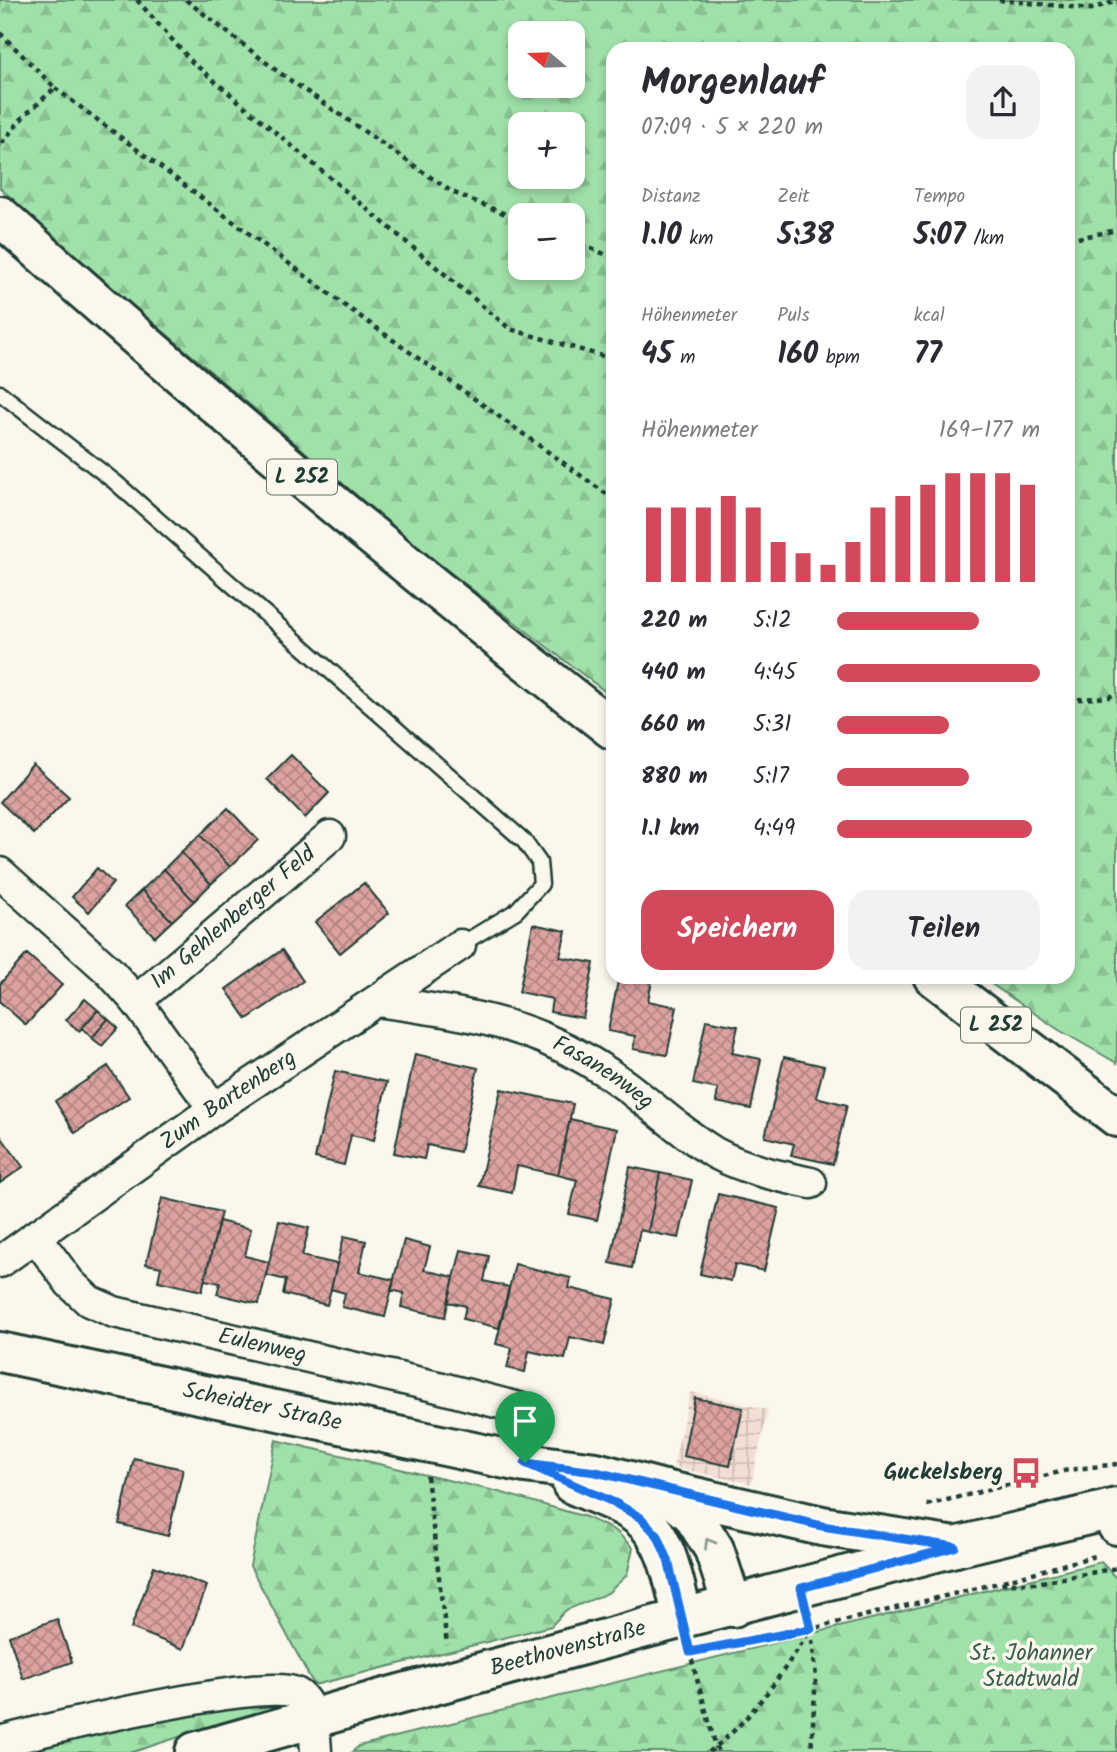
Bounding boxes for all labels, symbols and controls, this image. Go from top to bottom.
north arrow [508,21,584,98]
map controls [508,21,585,280]
text: Morgenlauf [641,54,823,114]
button: share [966,65,1040,139]
text: 07:09 · 5 × 220 m [641,110,823,146]
button: + [508,112,585,189]
text: Distanz [641,182,701,212]
text: Zeit [777,182,810,212]
text: Tempo [914,182,965,212]
button: − [508,203,585,280]
text: 1.10 [641,212,682,260]
text: 5:38 [777,212,834,260]
text: 5:07 [914,212,966,260]
text: km [682,224,713,254]
text: /km [966,224,1004,254]
text: Höhenmeter [641,301,737,331]
text: Puls [777,301,810,331]
text: kcal [914,301,945,331]
text: 45 [641,331,673,379]
text: 160 [777,331,818,379]
text: 77 [914,331,942,379]
text: m [673,343,695,373]
text: bpm [818,343,860,373]
text: Höhenmeter [641,413,757,449]
text: 169–177 m [939,413,1040,449]
road number: L 252 [267,460,337,494]
text: 220 m [641,603,707,639]
text: 5:12 [753,603,792,639]
text: 440 m [641,655,706,691]
text: 4:45 [753,655,796,691]
text: 660 m [641,707,705,743]
text: 5:31 [753,707,791,743]
text: 880 m [641,759,708,795]
text: 5:17 [753,759,789,795]
text: 1.1 km [641,811,699,847]
text: 4:49 [753,811,795,847]
street label: Im Gehlenberger Feld [143,837,325,999]
button: Speichern [641,890,834,970]
button: Teilen [848,890,1040,970]
road number: L 252 [961,1007,1031,1042]
street label: Fasanenweg [546,1027,662,1119]
street label: Zum Bartenberg [153,1041,304,1160]
street label: Eulenweg [214,1319,310,1374]
street label: Scheidter Straße [179,1373,345,1442]
pin [495,1391,555,1463]
icon: arrive [506,1402,544,1440]
place label: Guckelsberg [884,1455,1003,1491]
bus stop icon: Guckelsberg [1009,1456,1043,1490]
one-way arrow [705,1537,718,1550]
street label: Beethovenstraße [486,1611,650,1687]
park label: St. Johanner Stadtwald [970,1636,1094,1698]

